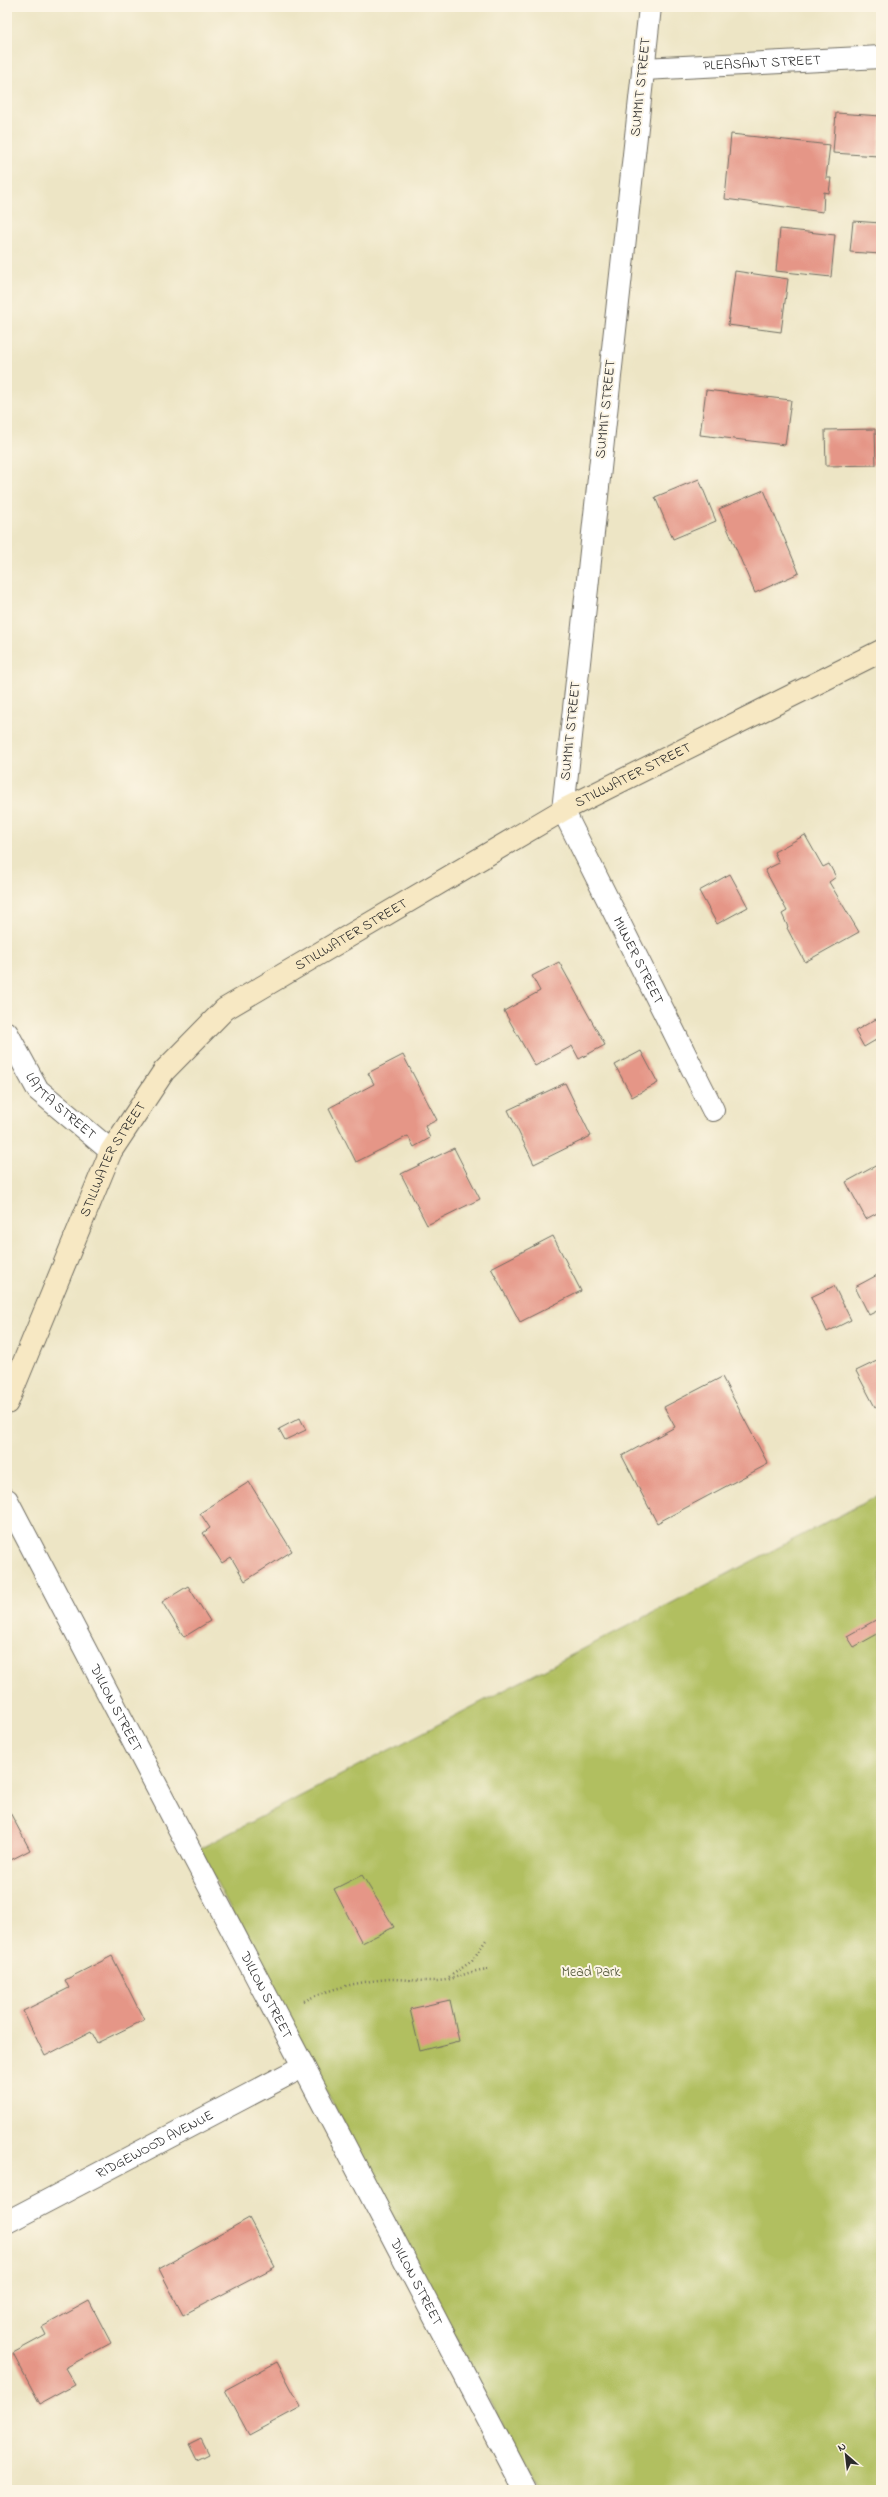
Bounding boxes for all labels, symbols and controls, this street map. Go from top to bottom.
street label: SUMMIT STREET [625,36,657,138]
street label: PLEASANT STREET [702,50,821,76]
street label: SUMMIT STREET [590,358,622,460]
street label: SUMMIT STREET [555,680,587,782]
street label: STILLWATER STREET [571,737,695,813]
street label: STILLWATER STREET [291,893,412,976]
street label: MILNER STREET [607,913,669,1008]
street label: LATTA STREET [20,1068,101,1145]
street label: STILLWATER STREET [74,1097,151,1220]
street label: DILLON STREET [84,1660,147,1756]
street label: DILLON STREET [234,1947,298,2043]
park label: Mead Park [562,1962,621,1983]
street label: RIDGEWOOD AVENUE [92,2105,217,2184]
street label: DILLON STREET [384,2234,448,2330]
north arrow [826,2435,866,2475]
text: N [835,2438,849,2456]

